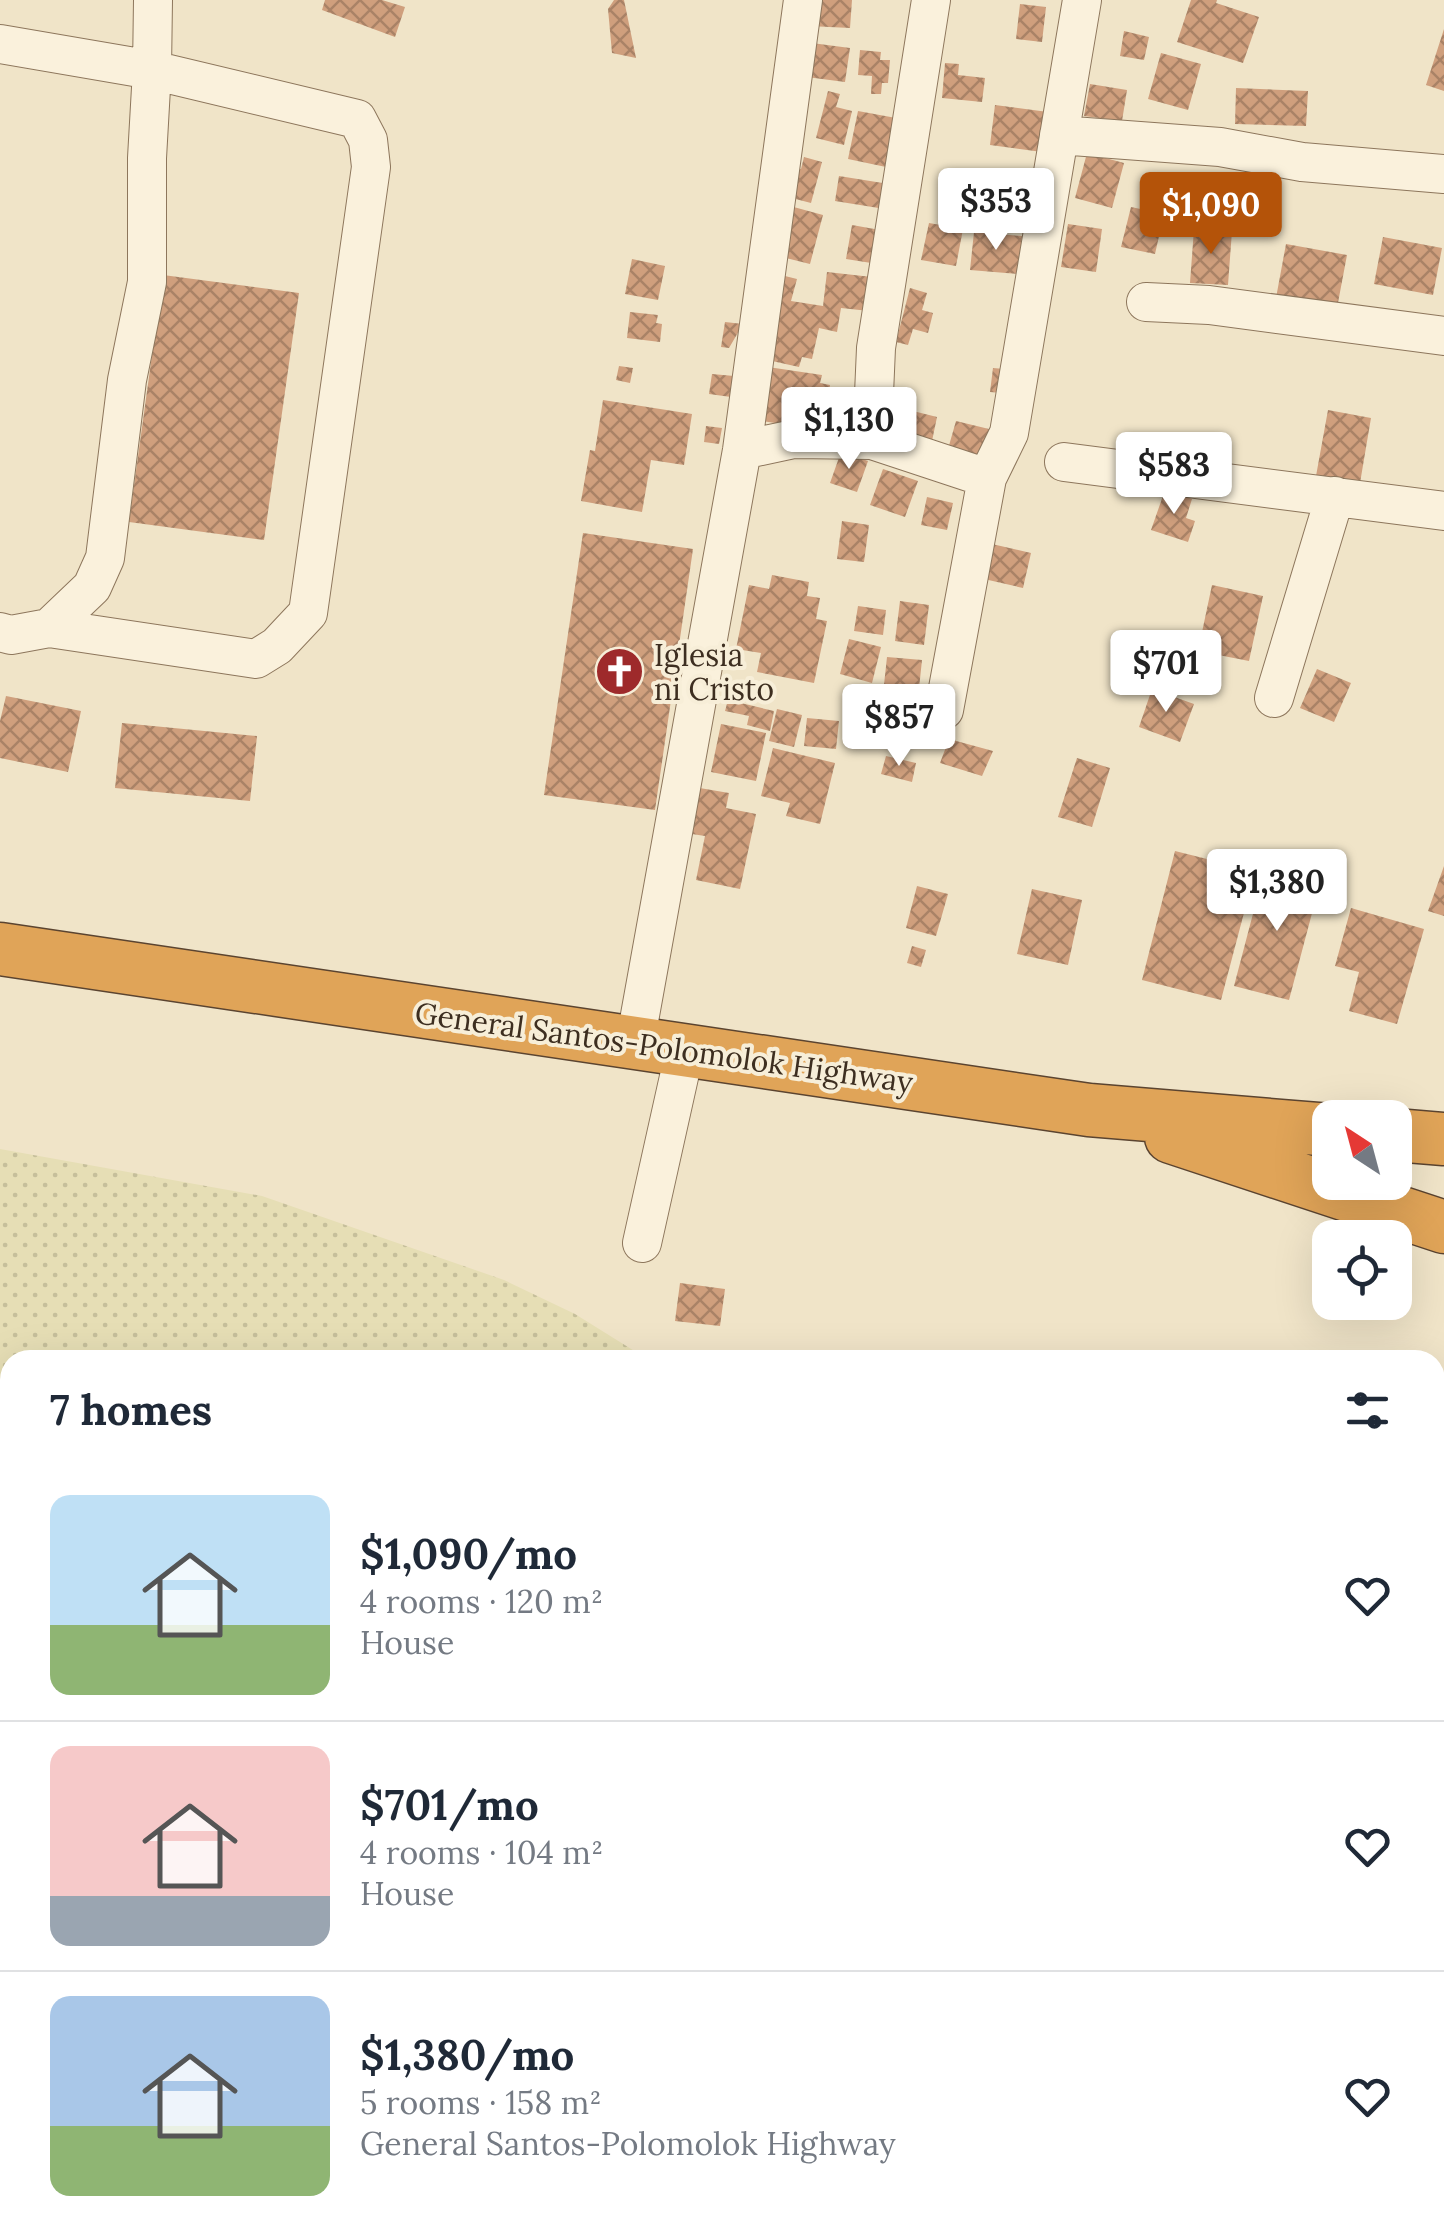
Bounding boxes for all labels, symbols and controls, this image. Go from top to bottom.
pin: $353 [937,168,1055,253]
pin: $1,090 [1130,172,1292,257]
text: $353 [960,180,1032,221]
text: $1,090 [1162,184,1260,225]
pin: $1,130 [768,387,930,472]
text: $1,130 [803,399,895,440]
pin: $583 [1115,432,1233,517]
text: $583 [1138,444,1210,485]
pin: $701 [1107,630,1225,715]
place label: Iglesia ni Cristo [654,636,774,708]
text: $701 [1132,642,1200,683]
church icon: Iglesia ni Cristo [593,646,645,698]
pin: $857 [840,684,958,769]
text: $857 [864,696,934,737]
pin: $1,380 [1196,849,1358,934]
text: $1,380 [1229,861,1325,902]
street label: General Santos-Polomolok Highway [413,993,915,1102]
north arrow [1312,1100,1412,1200]
map controls [1312,1100,1412,1320]
button: locate [1312,1220,1412,1320]
text: 7 homes [50,1383,212,1437]
icon: filters [1340,1383,1395,1438]
text: $1,090/mo [360,1527,577,1581]
icon: home [130,1535,250,1655]
icon: heart [1340,1568,1395,1623]
text: 4 rooms · 120 m² [360,1581,603,1622]
text: House [360,1622,454,1663]
text: $701/mo [360,1778,539,1832]
icon: home [130,1786,250,1906]
icon: heart [1340,1819,1395,1874]
text: 4 rooms · 104 m² [360,1832,603,1873]
text: House [360,1873,454,1914]
text: $1,380/mo [360,2028,574,2082]
icon: home [130,2036,250,2156]
icon: heart [1340,2069,1395,2124]
text: 5 rooms · 158 m² [360,2082,602,2123]
text: General Santos-Polomolok Highway [360,2123,896,2164]

